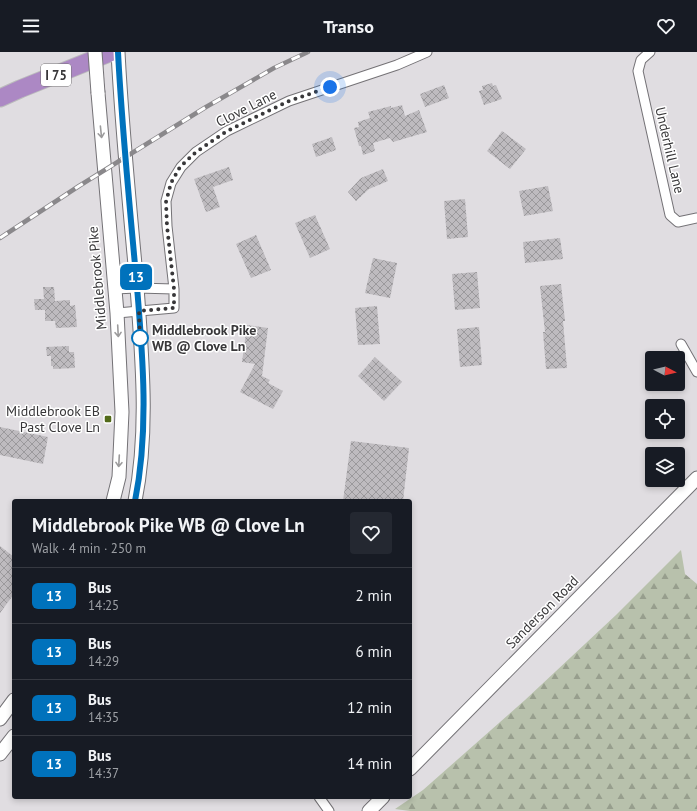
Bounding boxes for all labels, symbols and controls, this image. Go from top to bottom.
icon: menu [20,15,42,37]
text: Transo [323,15,374,38]
icon: heart [655,15,677,37]
road number: I 75 [41,64,71,86]
your location [320,77,340,97]
street label: Clove Lane [213,85,279,131]
street label: Underhill Lane [651,105,689,195]
one-way arrow [97,125,104,138]
street label: Middlebrook Pike [84,226,110,330]
line badge: 13 [118,264,154,290]
text: 13 [128,268,144,286]
place label: Middlebrook Pike WB @ Clove Ln [152,321,256,355]
one-way arrow [114,324,121,337]
marker: Middlebrook Pike WB @ Clove Ln [131,329,149,347]
north arrow [645,351,685,391]
map controls [645,351,685,487]
button: locate [645,399,685,439]
place label: Middlebrook EB Past Clove Ln [6,402,100,436]
marker: Middlebrook EB Past Clove Ln [103,414,113,424]
button: layers [645,447,685,487]
one-way arrow [116,454,123,467]
button: heart [350,512,392,554]
text: Middlebrook Pike WB @ Clove Ln [32,513,305,537]
text: Walk · 4 min · 250 m [32,540,146,557]
street label: Sanderson Road [502,572,582,652]
text: Bus [88,578,111,597]
text: 2 min [355,586,392,605]
text: 13 [46,587,62,605]
text: 14:25 [88,597,119,614]
text: Bus [88,634,111,653]
text: 6 min [355,642,392,661]
text: 13 [46,643,62,661]
text: 14:29 [88,653,119,670]
text: Bus [88,690,111,709]
text: 12 min [347,698,392,717]
text: 13 [46,699,62,717]
text: 14:35 [88,709,119,726]
text: Bus [88,746,111,765]
text: 14 min [347,754,392,773]
text: 13 [46,755,62,773]
text: 14:37 [88,765,119,782]

